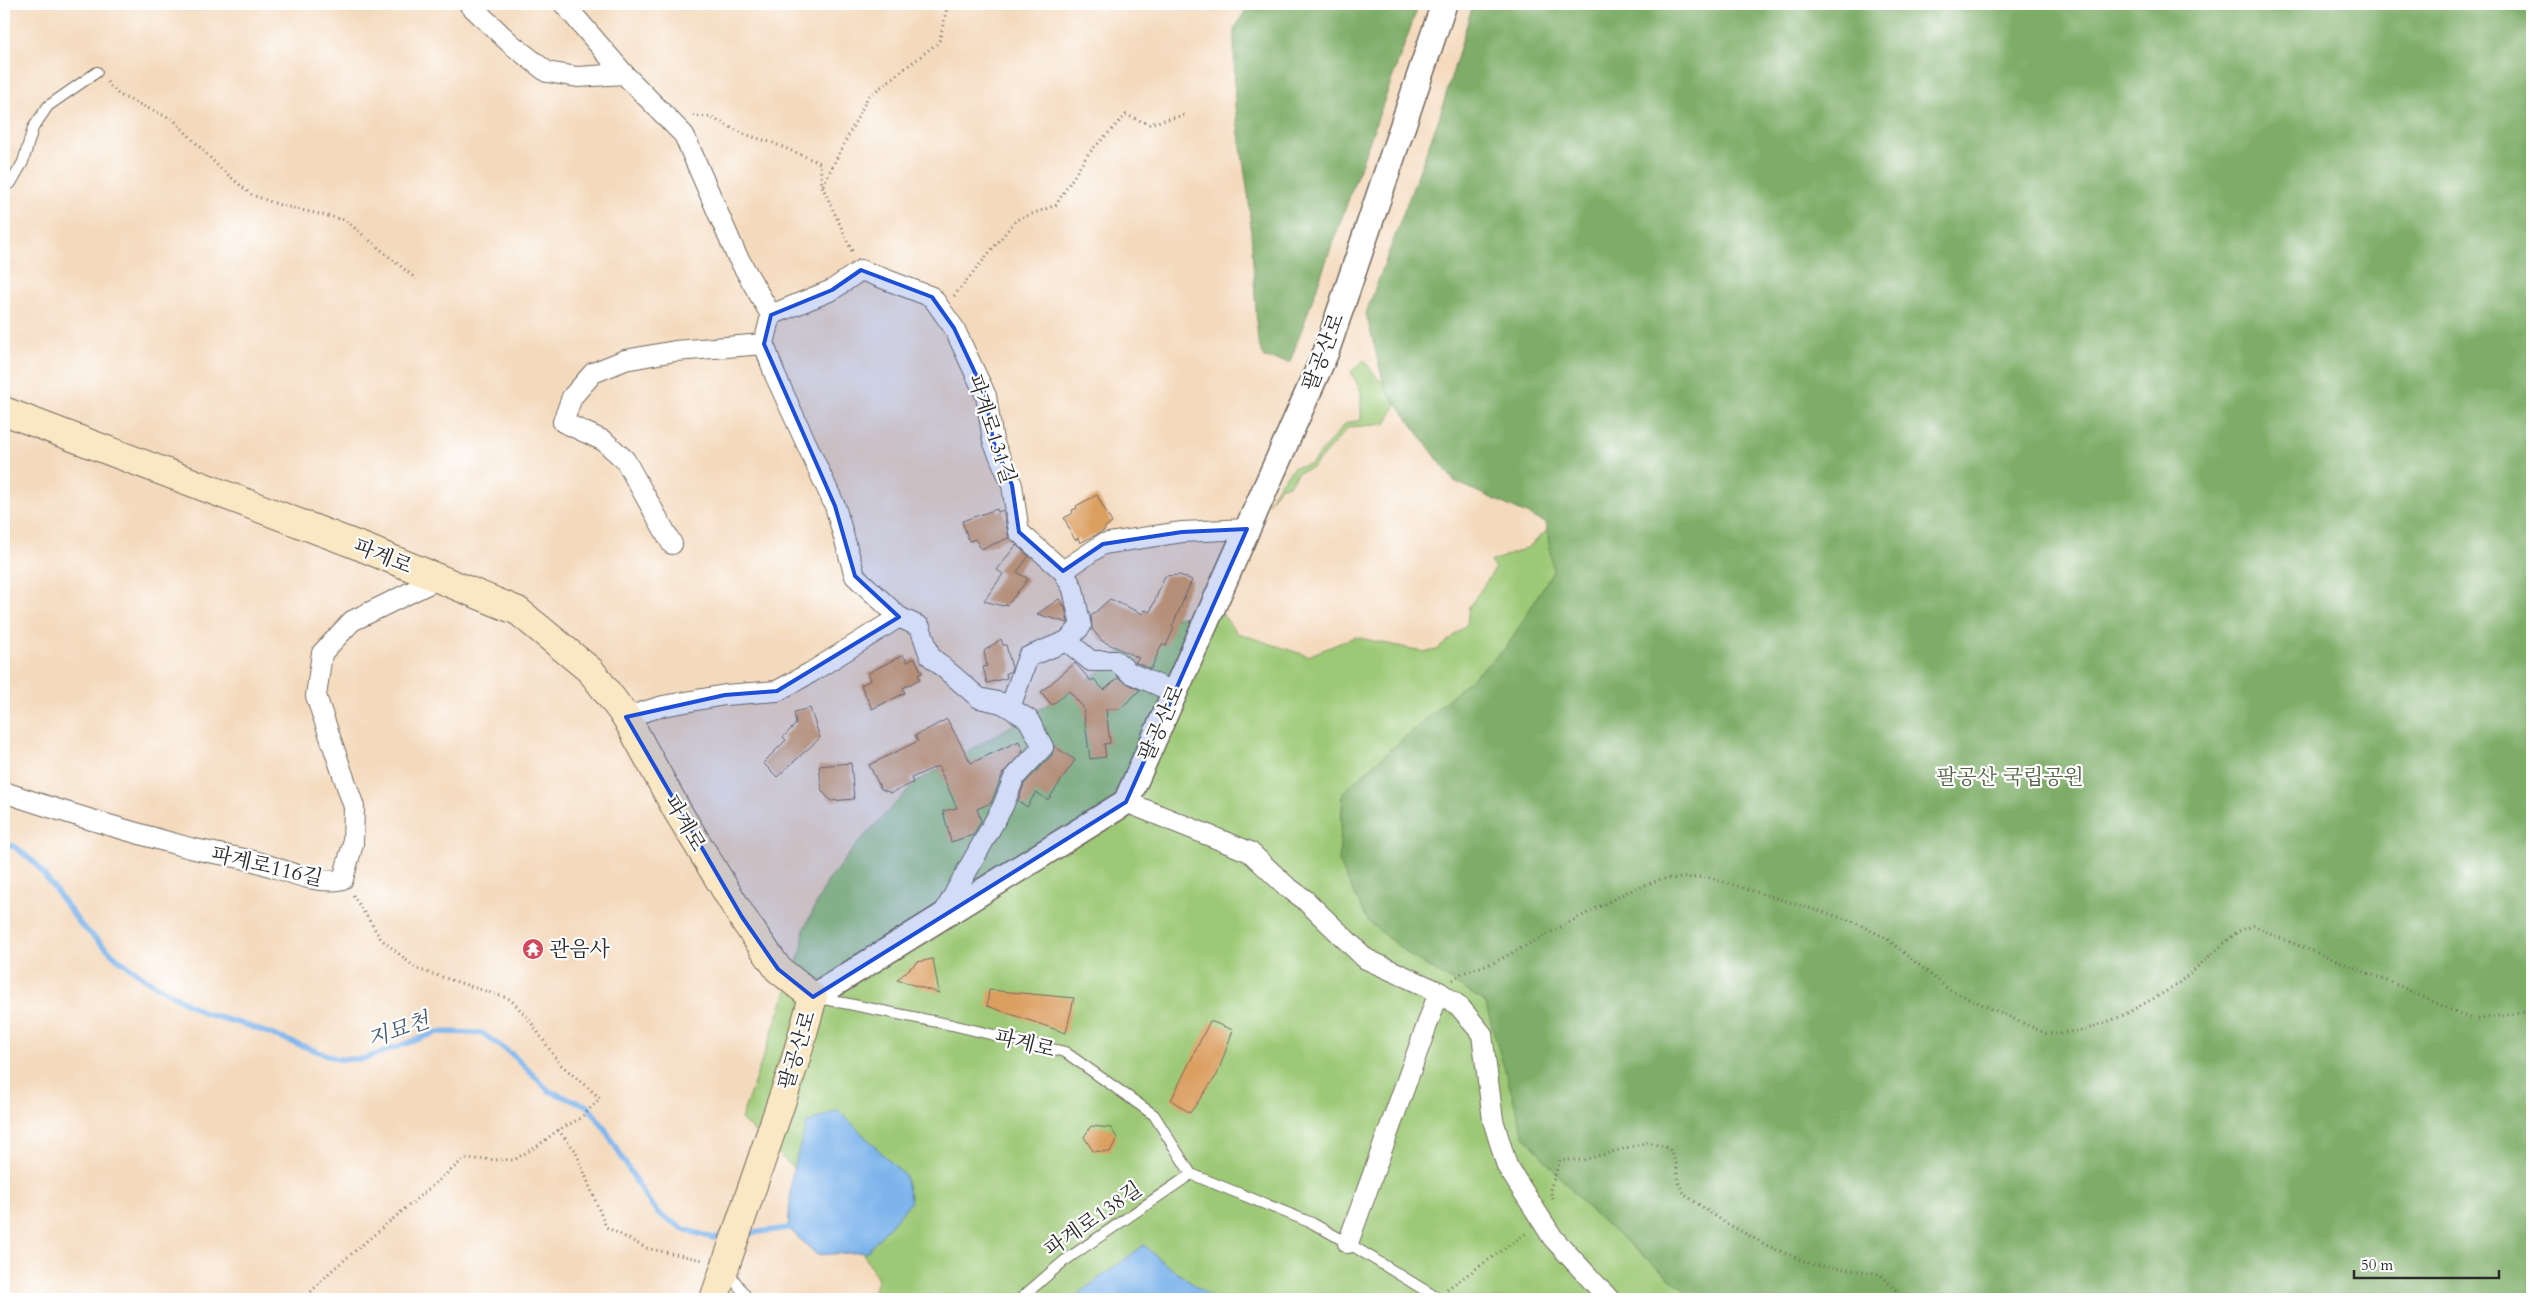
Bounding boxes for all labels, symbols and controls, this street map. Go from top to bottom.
street label: 팔공산로 [1295,309,1352,395]
street label: 파계로131길 [960,371,1023,488]
street label: 파계로 [349,532,416,581]
street label: 팔공산로 [1132,680,1191,766]
park label: 팔공산 국립공원 [1936,763,2084,792]
street label: 파계로 [657,790,712,857]
street label: 파계로116길 [208,840,325,893]
place label: 관음사 [549,935,611,964]
temple icon: 관음사 [521,937,545,961]
water label: 지묘천 [363,1005,435,1055]
street label: 팔공산로 [772,1007,823,1093]
street label: 파계로 [992,1022,1058,1065]
street label: 파계로138길 [1039,1175,1148,1264]
scale bar [2354,1248,2498,1280]
text: 50 m [2361,1255,2393,1275]

